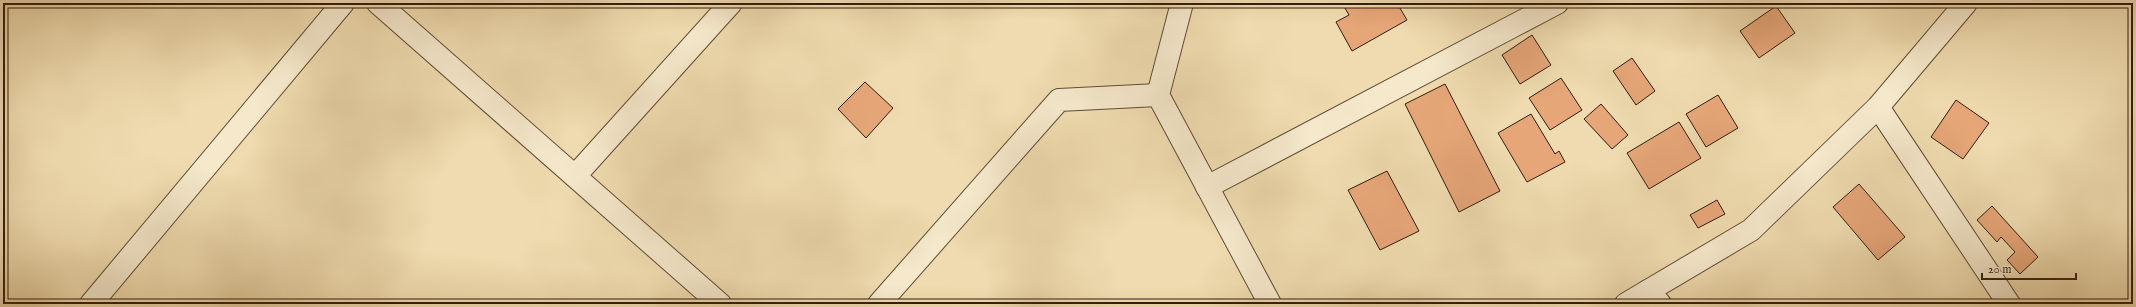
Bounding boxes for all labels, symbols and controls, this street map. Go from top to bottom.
scale bar [1982,255,2076,281]
text: 20 m [1988,262,2011,277]

